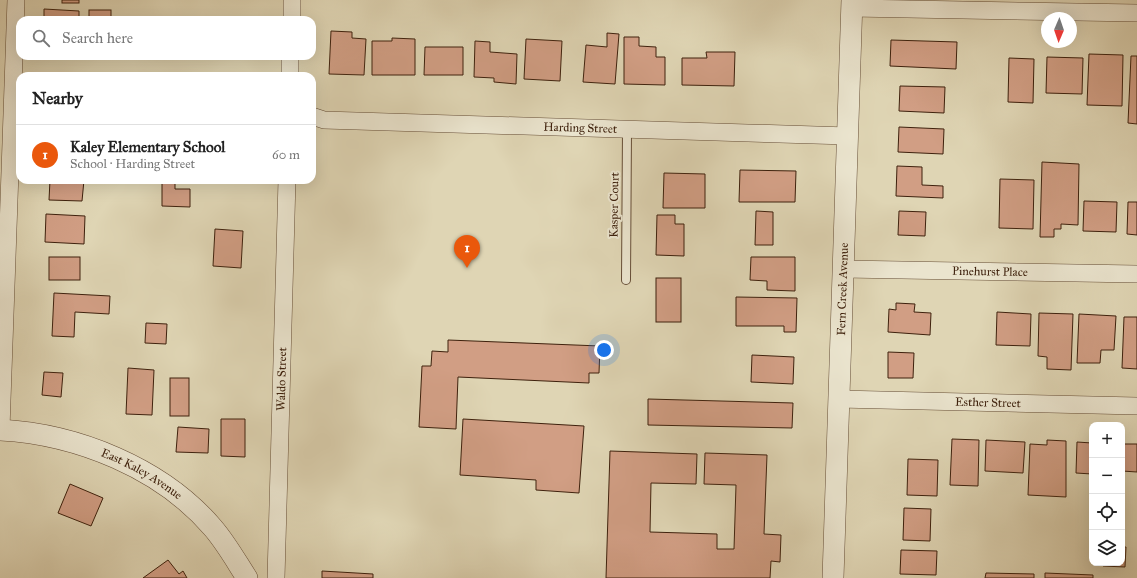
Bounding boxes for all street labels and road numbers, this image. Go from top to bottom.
street label: Harding Street [543,120,618,136]
street label: Kasper Court [606,171,622,238]
street label: Fern Creek Avenue [834,242,851,336]
street label: Pinehurst Place [952,264,1028,279]
street label: Waldo Street [274,346,289,411]
street label: Esther Street [955,395,1022,410]
street label: East Kaley Avenue [99,445,185,502]

